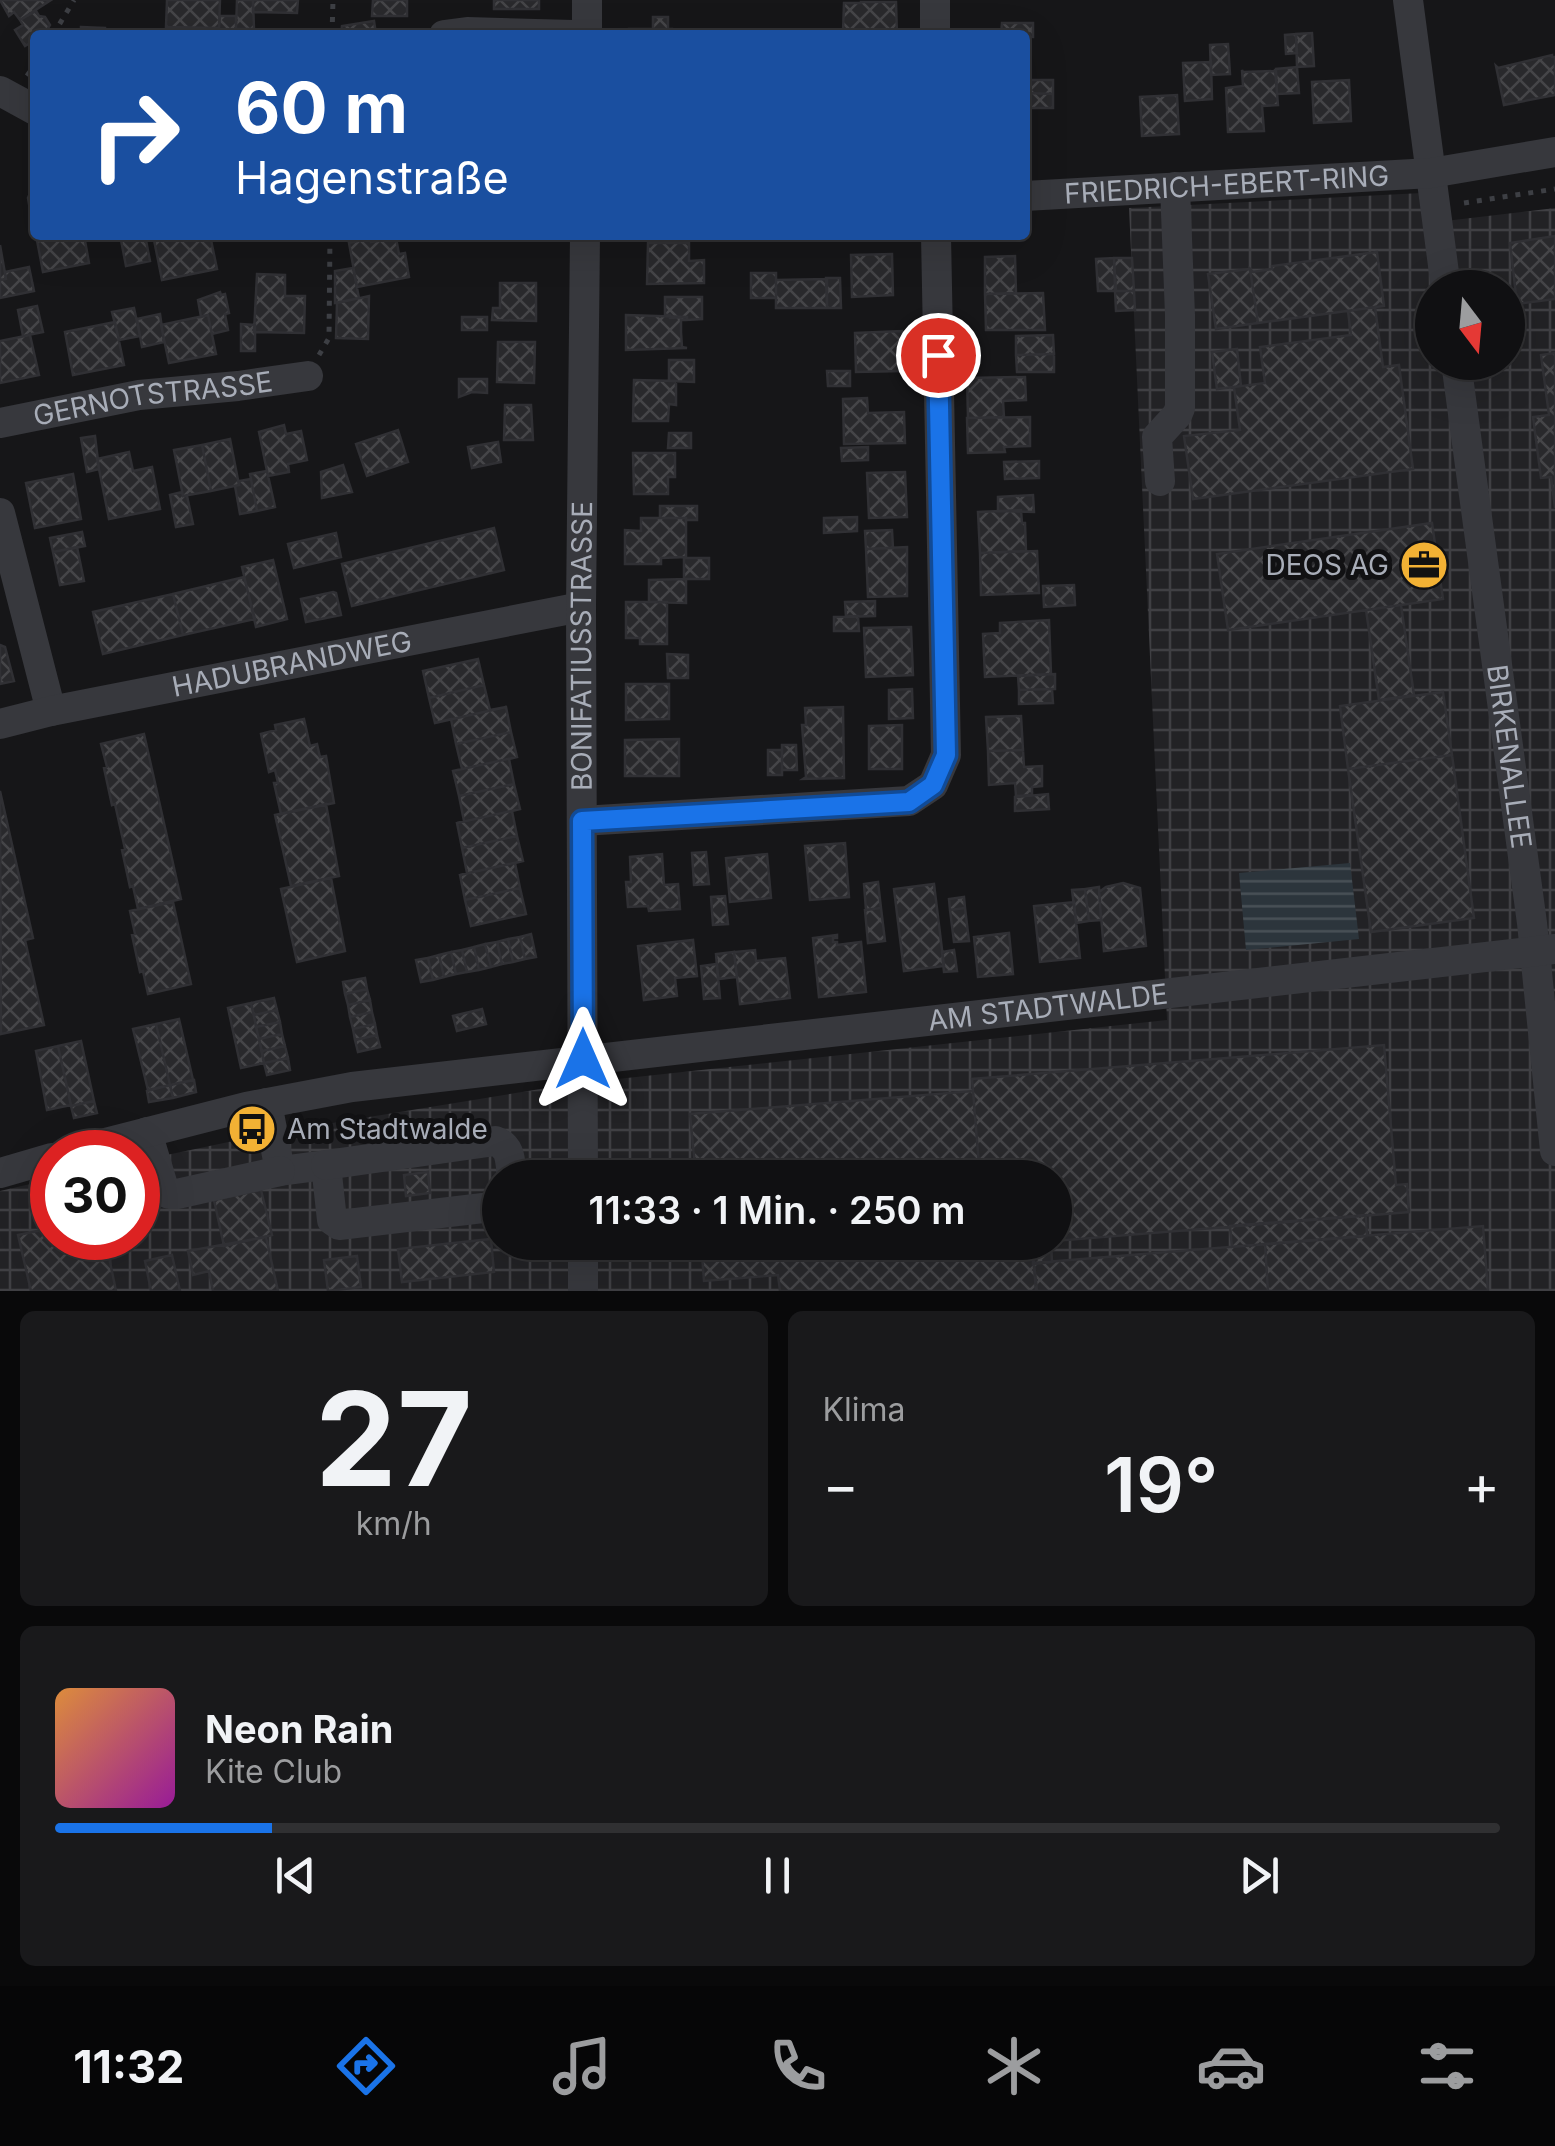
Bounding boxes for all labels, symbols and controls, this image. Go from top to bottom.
text: 60 m [235,65,408,150]
icon: right [70,70,200,200]
text: Hagenstraße [235,150,509,205]
street label: FRIEDRICH-EBERT-RING [1063,158,1390,211]
north arrow [1415,270,1525,380]
map controls [1415,270,1525,380]
pin [896,313,981,398]
icon: arrive [911,328,966,383]
street label: GERNOTSTRASSE [30,364,275,433]
street label: BONIFATIUSSTRASSE [564,501,599,791]
office icon: DEOS AG [1398,539,1450,591]
place label: DEOS AG [1265,548,1389,582]
street label: HADUBRANDWEG [169,624,415,704]
street label: BIRKENALLEE [1480,662,1539,851]
street label: AM STADTWALDE [926,977,1170,1038]
position arrow [531,1007,635,1111]
bus stop icon: Am Stadtwalde [226,1103,278,1155]
place label: Am Stadtwalde [287,1112,488,1146]
speed limit sign: 30 [30,1130,160,1260]
text: 11:33 · 1 Min. · 250 m [589,1187,965,1233]
text: 27 [315,1360,473,1517]
text: Klima [823,1390,906,1429]
text: 19° [1104,1439,1218,1530]
text: − [823,1452,859,1518]
text: + [1464,1452,1500,1518]
text: km/h [356,1504,432,1543]
text: Neon Rain [205,1706,393,1752]
text: Kite Club [205,1752,342,1791]
icon: previous [268,1848,323,1903]
icon: pause [750,1848,805,1903]
icon: next [1232,1848,1287,1903]
icon: directions [331,2031,401,2101]
icon: music [547,2031,617,2101]
icon: phone [763,2031,833,2101]
icon: climate [979,2031,1049,2101]
icon: car [1196,2031,1266,2101]
icon: filters [1412,2031,1482,2101]
text: 11:32 [73,2039,184,2094]

